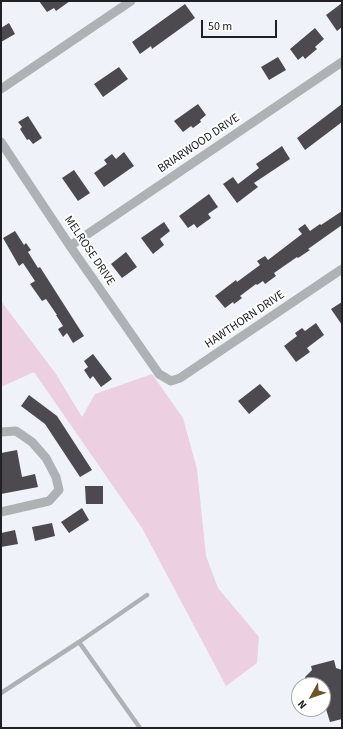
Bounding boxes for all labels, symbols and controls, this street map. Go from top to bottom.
scale bar [203,12,279,38]
text: 50 m [208,18,232,35]
street label: BRIARWOOD DRIVE [155,111,243,177]
street label: MELROSE DRIVE [60,214,118,288]
street label: HAWTHORN DRIVE [202,288,288,352]
north arrow [291,677,331,717]
text: N [294,697,310,712]

